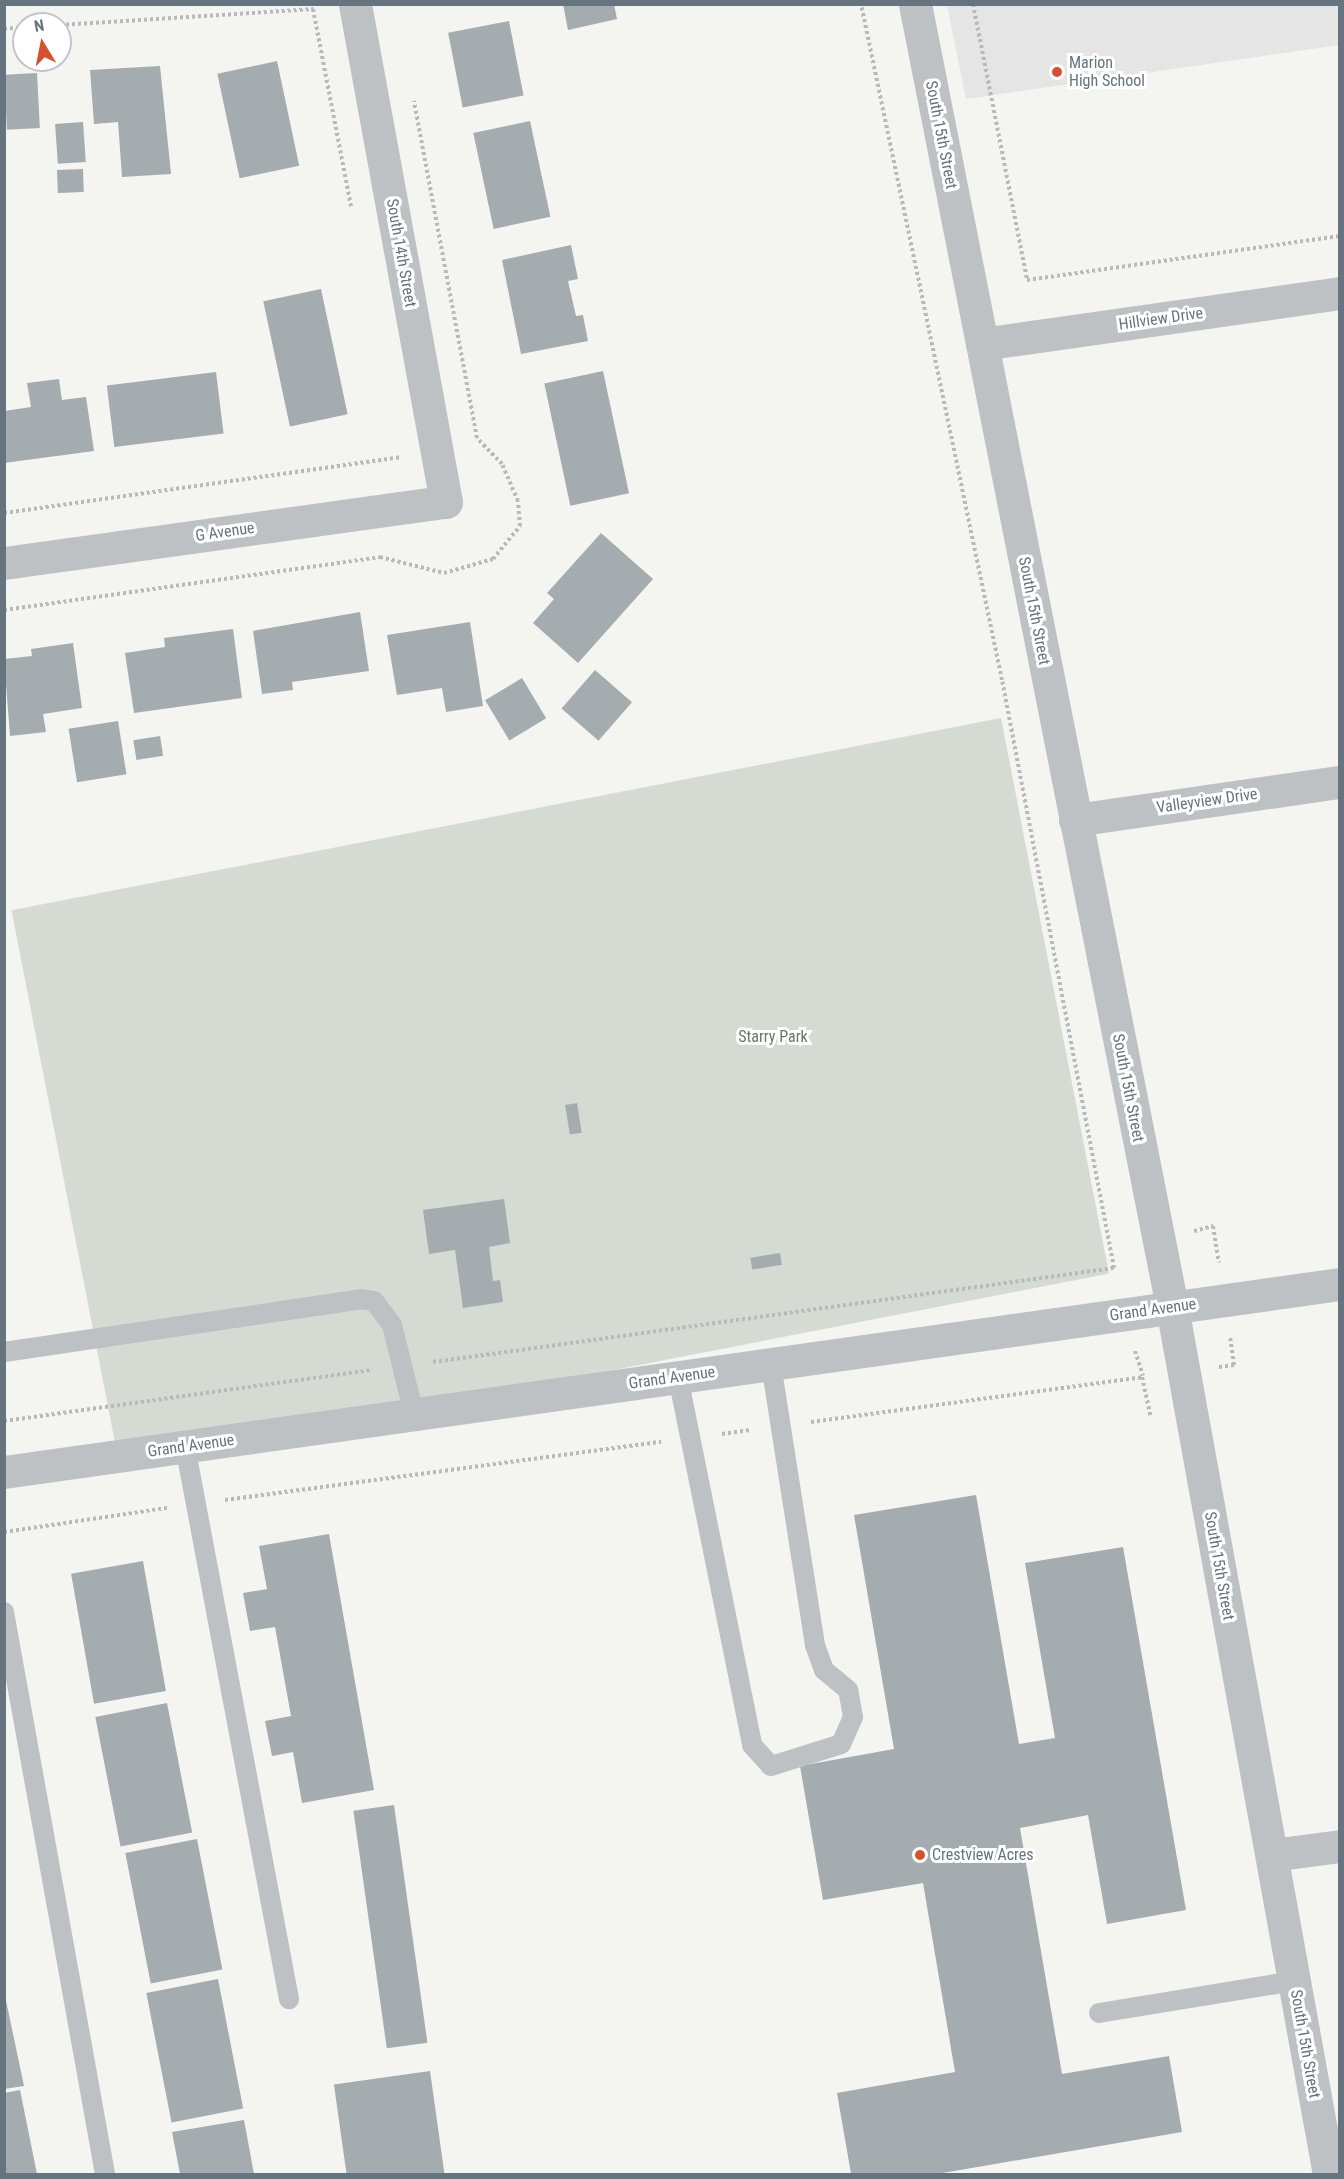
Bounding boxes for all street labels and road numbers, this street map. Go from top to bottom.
street label: South 15th Street [921,79,961,191]
street label: South 14th Street [382,197,420,309]
street label: Hillview Drive [1118,304,1204,334]
street label: G Avenue [194,518,256,546]
street label: South 15th Street [1014,555,1054,667]
street label: Valleyview Drive [1155,784,1259,818]
street label: South 15th Street [1108,1032,1148,1144]
street label: Grand Avenue [1109,1294,1197,1326]
street label: Grand Avenue [628,1362,716,1394]
street label: Grand Avenue [147,1430,235,1462]
street label: South 15th Street [1200,1510,1238,1622]
street label: South 15th Street [1286,1988,1324,2100]

